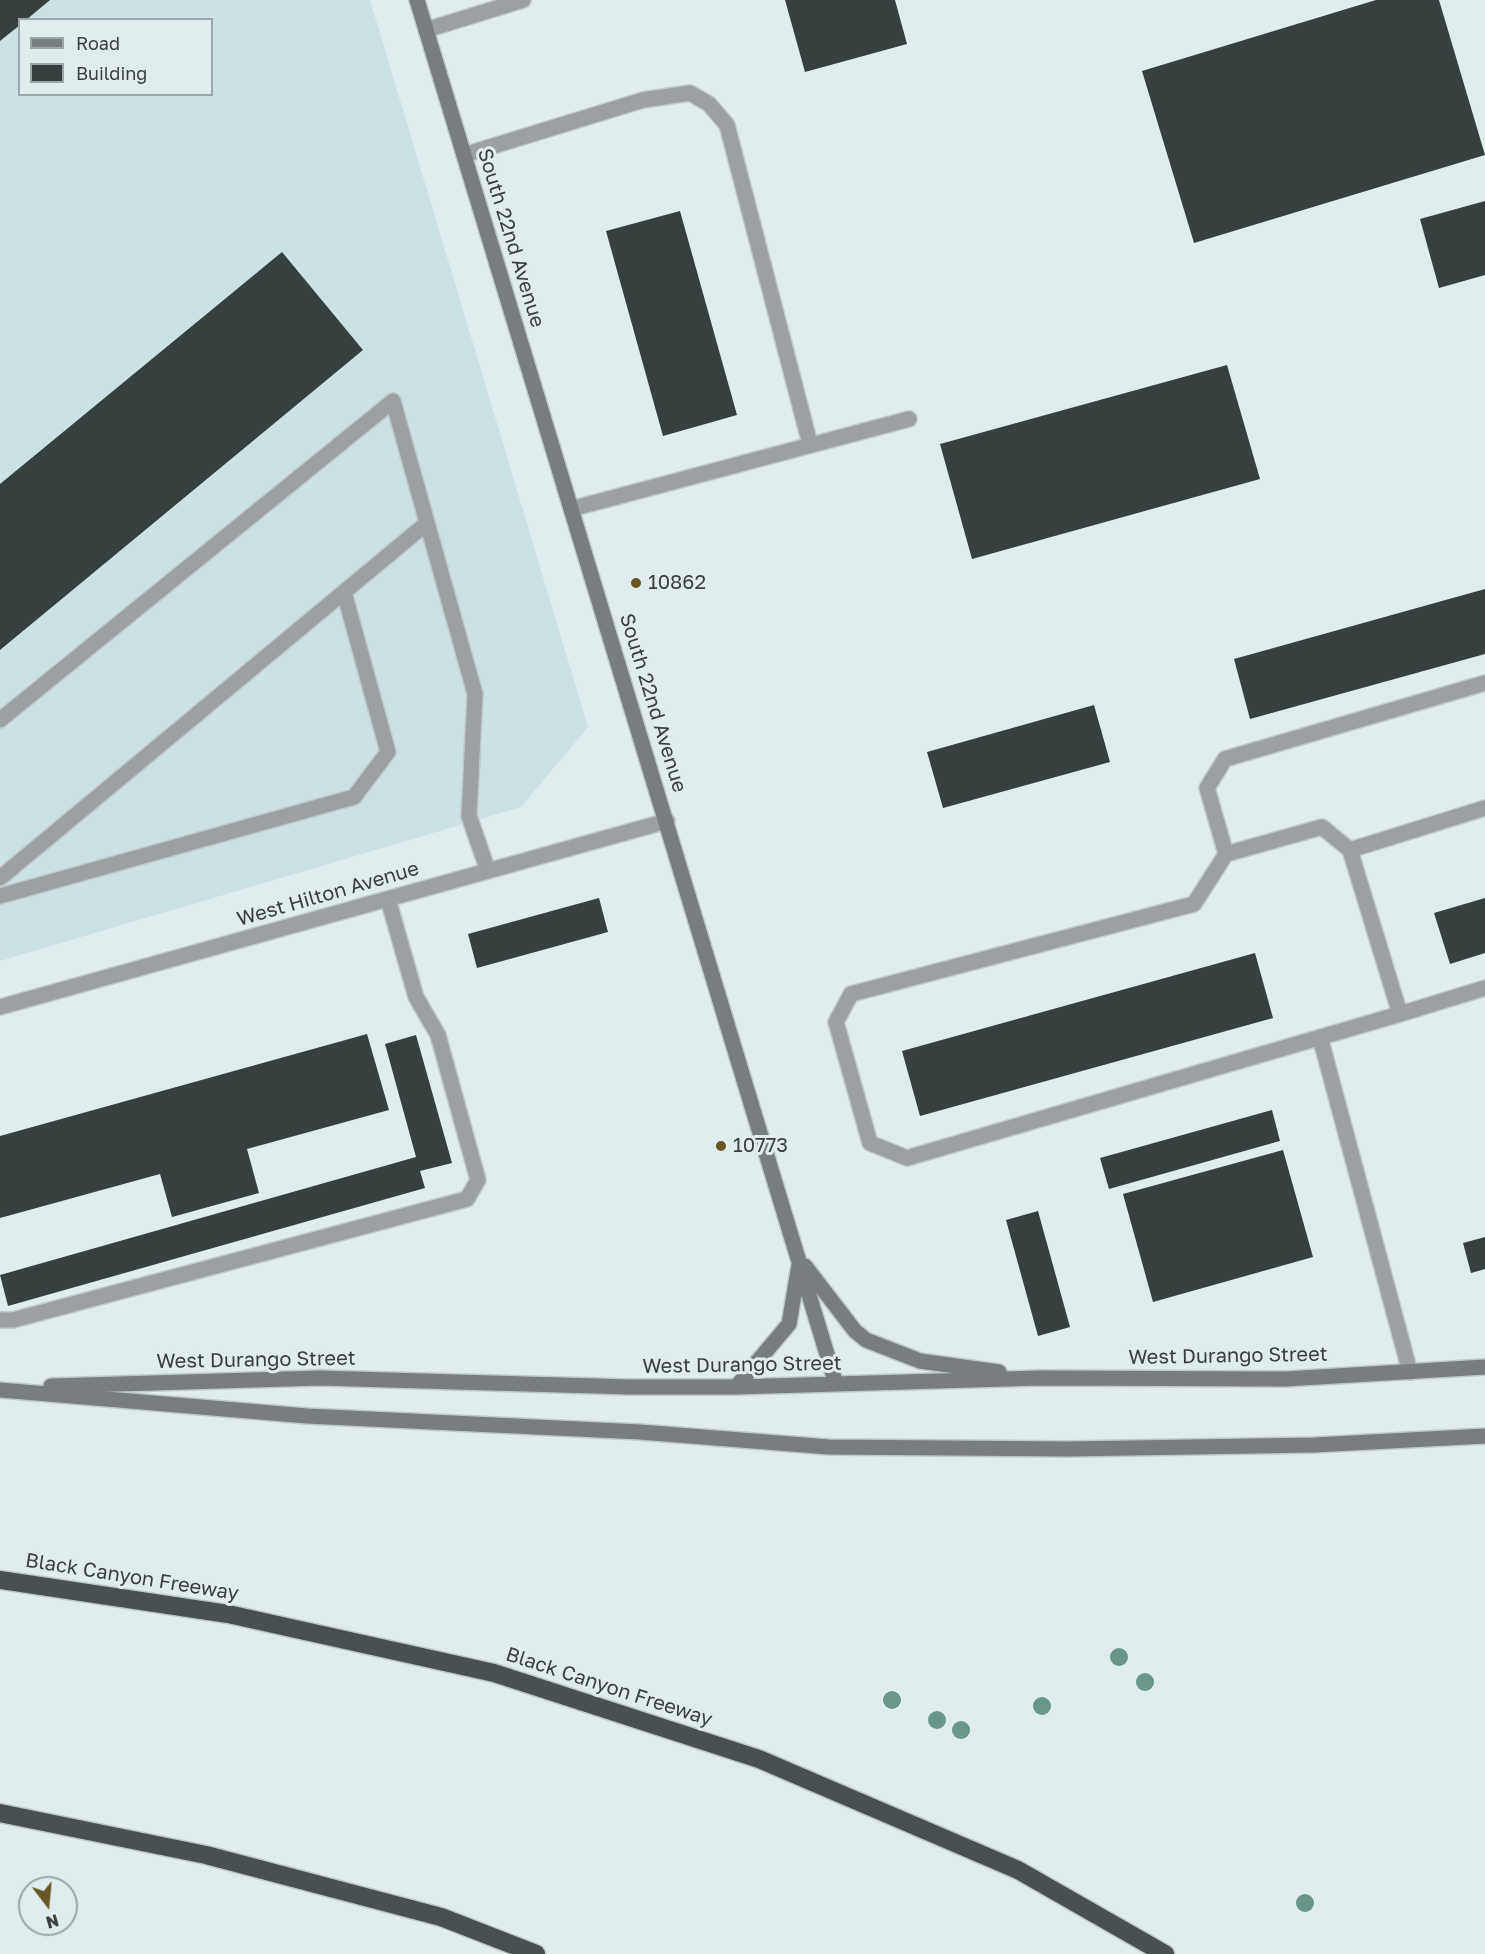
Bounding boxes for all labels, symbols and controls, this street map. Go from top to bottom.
legend [18,18,213,96]
text: Road [76,32,120,54]
text: Building [76,62,147,84]
street label: South 22nd Avenue [472,146,550,330]
place label: 10862 [648,571,706,595]
marker: 10862 [629,576,643,590]
street label: South 22nd Avenue [614,611,692,795]
street label: West Hilton Avenue [234,857,422,931]
place label: 10773 [733,1134,788,1158]
marker: 10773 [714,1139,728,1153]
street label: West Durango Street [1128,1342,1328,1370]
street label: West Durango Street [156,1346,356,1374]
street label: West Durango Street [642,1351,842,1379]
street label: Black Canyon Freeway [24,1548,240,1606]
street label: Black Canyon Freeway [503,1642,715,1732]
north arrow [18,1876,78,1936]
text: N [44,1910,61,1933]

